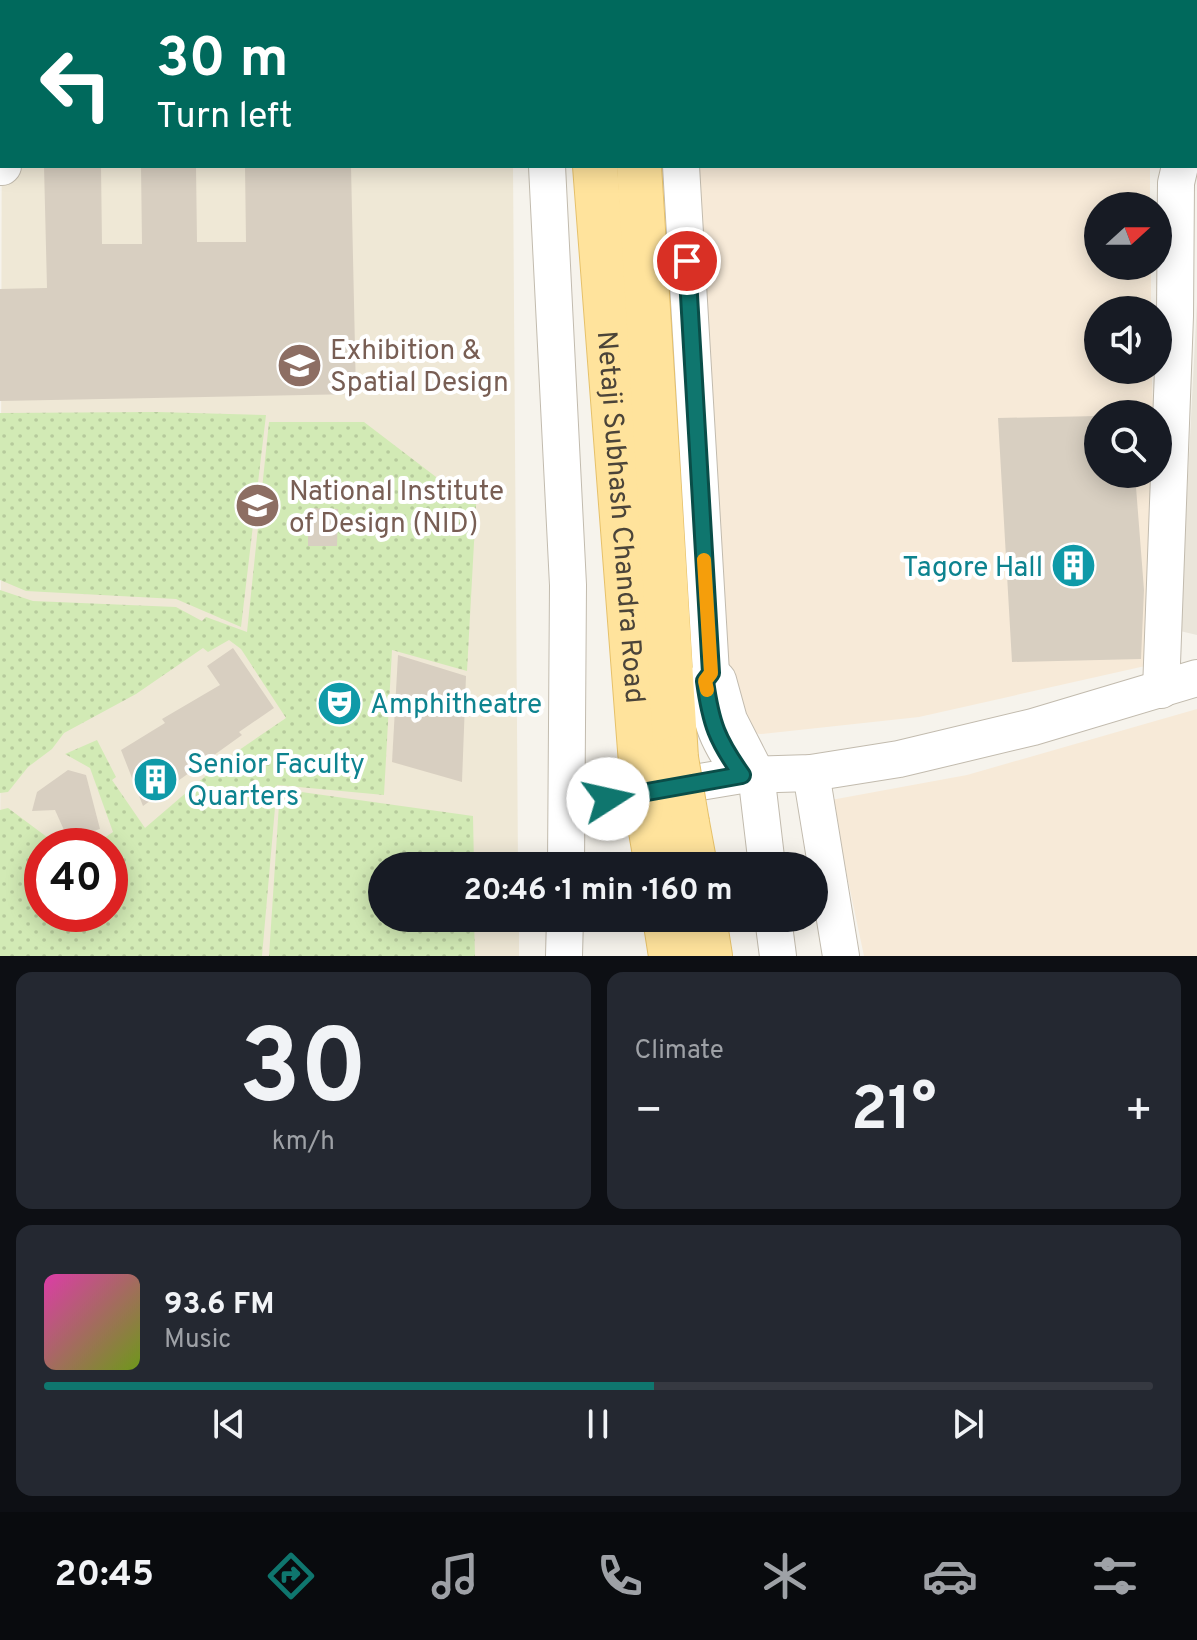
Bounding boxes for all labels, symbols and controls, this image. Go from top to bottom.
text: 30 m [156,26,289,96]
icon: left [24,32,128,136]
text: Turn left [156,95,293,141]
north arrow [1084,192,1172,280]
map controls [1084,192,1172,488]
pin [653,227,721,295]
icon: arrive [665,239,709,283]
button: sound [1084,296,1172,384]
street label: Netaji Subhash Chandra Road [587,330,651,705]
place label: Exhibition & Spatial Design [330,334,509,402]
school or university icon: Exhibition & Spatial Design [275,341,323,389]
button: search [1084,400,1172,488]
place label: National Institute of Design (NID) [289,475,504,543]
school or university icon: National Institute of Design (NID) [234,482,282,530]
building icon: Tagore Hall [1050,542,1098,590]
place label: Tagore Hall [902,551,1043,587]
theatre icon: Amphitheatre [315,679,363,727]
place label: Amphitheatre [370,688,542,724]
place label: Senior Faculty Quarters [187,748,365,816]
building icon: Senior Faculty Quarters [132,755,180,803]
position arrow [566,757,650,841]
speed limit sign: 40 [24,828,128,932]
text: 20:46 · 1 min · 160 m [463,873,733,910]
text: 30 [239,1008,368,1140]
text: Climate [635,1035,724,1068]
text: 21° [851,1075,937,1151]
text: − [635,1085,663,1141]
text: + [1125,1085,1153,1141]
text: km/h [272,1126,335,1159]
text: 93.6 FM [164,1287,274,1324]
text: Music [164,1324,231,1357]
icon: previous [207,1402,251,1446]
icon: pause [576,1402,620,1446]
icon: next [946,1402,990,1446]
icon: directions [263,1548,319,1604]
icon: music [427,1548,483,1604]
icon: phone [592,1548,648,1604]
icon: climate [757,1548,813,1604]
icon: car [922,1548,978,1604]
icon: filters [1087,1548,1143,1604]
text: 20:45 [54,1553,154,1599]

